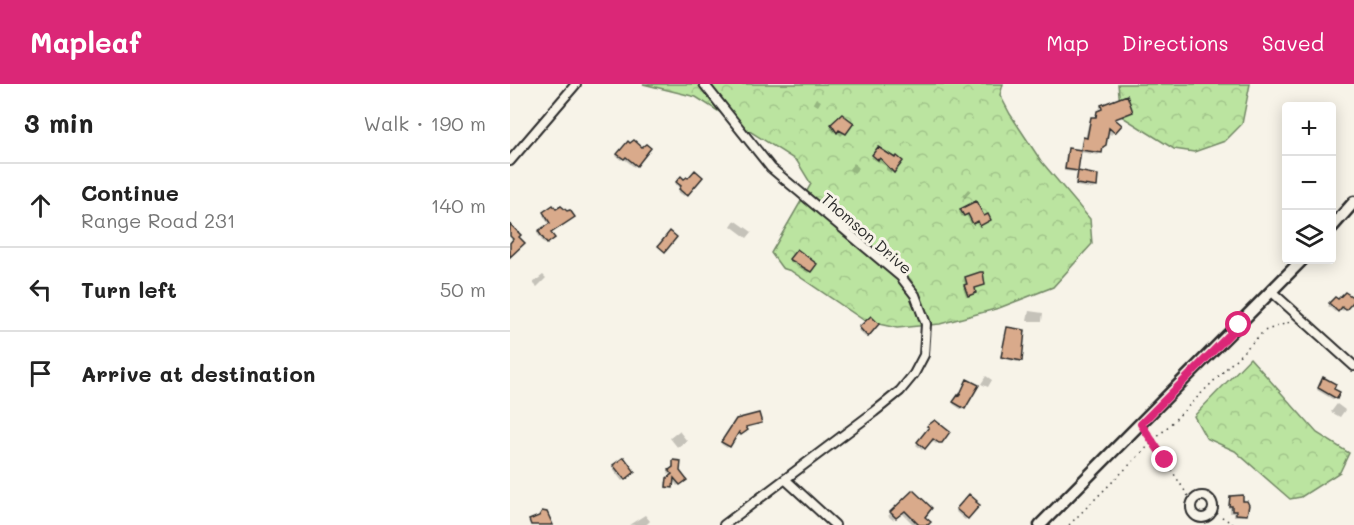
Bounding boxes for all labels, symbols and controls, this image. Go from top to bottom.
text: Mapleaf [30,24,141,60]
text: Map [1046,29,1089,56]
text: Directions [1122,29,1229,56]
text: Saved [1262,29,1324,56]
map controls [1282,102,1336,264]
button: + [1282,102,1336,156]
text: 3 min [24,106,93,140]
text: Walk · 190 m [363,110,486,136]
button: − [1282,156,1336,210]
text: Continue [81,178,179,207]
street label: Thomson Drive [817,188,917,278]
icon: ahead [24,189,57,222]
text: 140 m [431,192,486,218]
text: Range Road 231 [81,207,236,233]
button: layers [1282,210,1336,264]
icon: left [24,273,57,306]
text: Turn left [81,275,177,304]
text: 50 m [440,276,486,302]
route start [1225,311,1251,337]
icon: arrive [24,357,57,390]
text: Arrive at destination [81,359,316,388]
route end [1151,446,1177,472]

